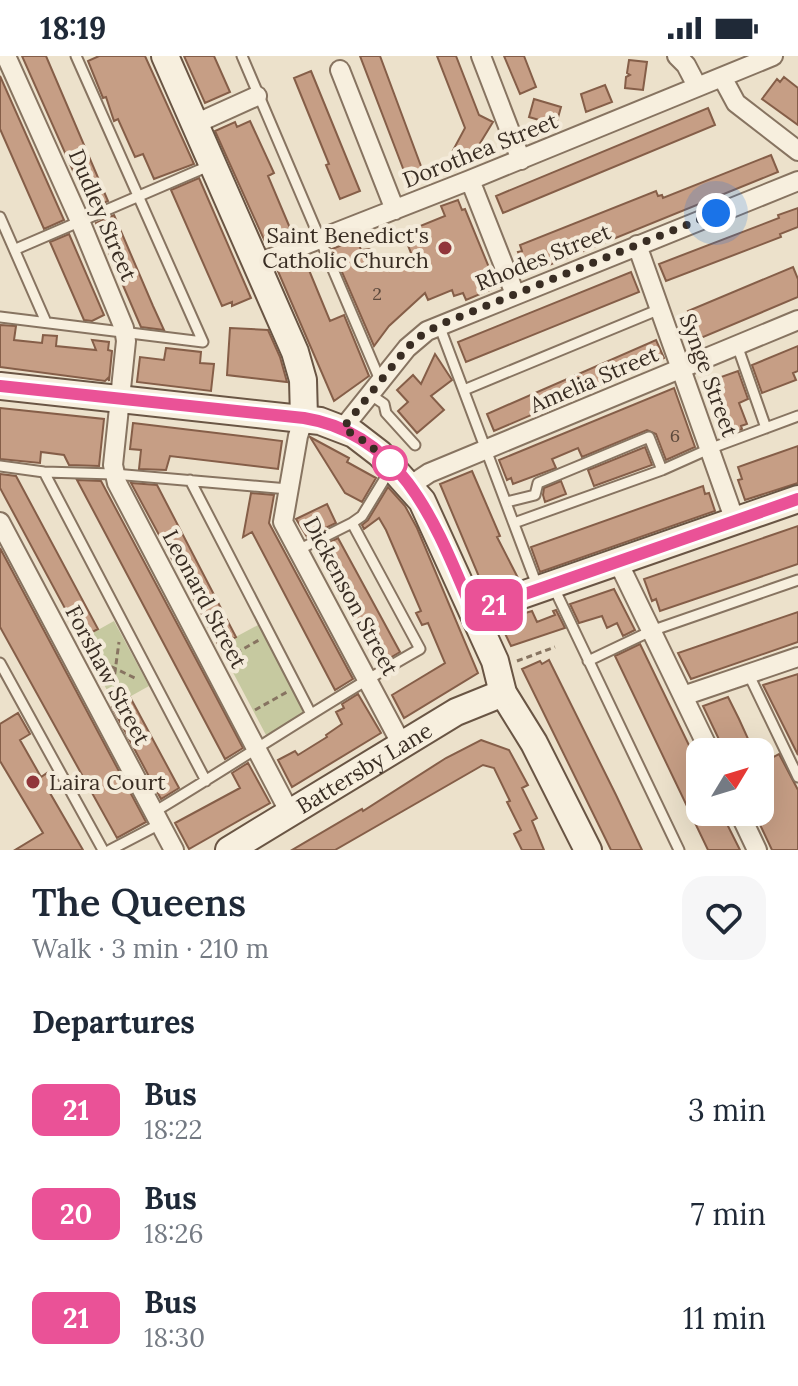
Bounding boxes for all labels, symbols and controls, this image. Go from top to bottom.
text: 18:19 [40,9,106,47]
street label: Dorothea Street [398,106,562,194]
street label: Dudley Street [63,145,143,285]
your location [696,193,736,233]
street label: Rhodes Street [471,217,615,297]
place label: Saint Benedict's Catholic Church [262,221,429,274]
marker: Saint Benedict's Catholic Church [436,239,454,257]
house number: 2 [372,282,382,305]
street label: Synge Street [674,309,744,441]
street label: Amelia Street [525,339,663,419]
house number: 6 [670,424,680,447]
unlabelled marker [373,446,407,480]
street label: Dickenson Street [297,512,405,681]
street label: Leonard Street [157,525,253,673]
line badge: 21 [458,579,530,631]
text: 21 [481,587,507,623]
street label: Forshaw Street [59,600,157,750]
street label: Battersby Lane [291,716,437,820]
north arrow [686,738,774,826]
map controls [686,738,774,826]
place label: Laira Court [49,768,166,796]
marker: Laira Court [24,773,42,791]
button: heart [682,876,766,960]
text: The Queens [32,878,246,926]
text: Walk · 3 min · 210 m [32,932,269,965]
text: Departures [32,1003,195,1041]
text: Bus [144,1075,197,1113]
text: 3 min [688,1091,766,1129]
text: 21 [63,1092,89,1128]
text: 18:22 [144,1113,203,1146]
text: Bus [144,1179,197,1217]
text: 7 min [691,1195,766,1233]
text: 20 [60,1196,92,1232]
text: 18:26 [144,1217,204,1250]
text: Bus [144,1283,197,1321]
text: 11 min [683,1299,766,1337]
text: 21 [63,1300,89,1336]
text: 18:30 [144,1321,205,1354]

